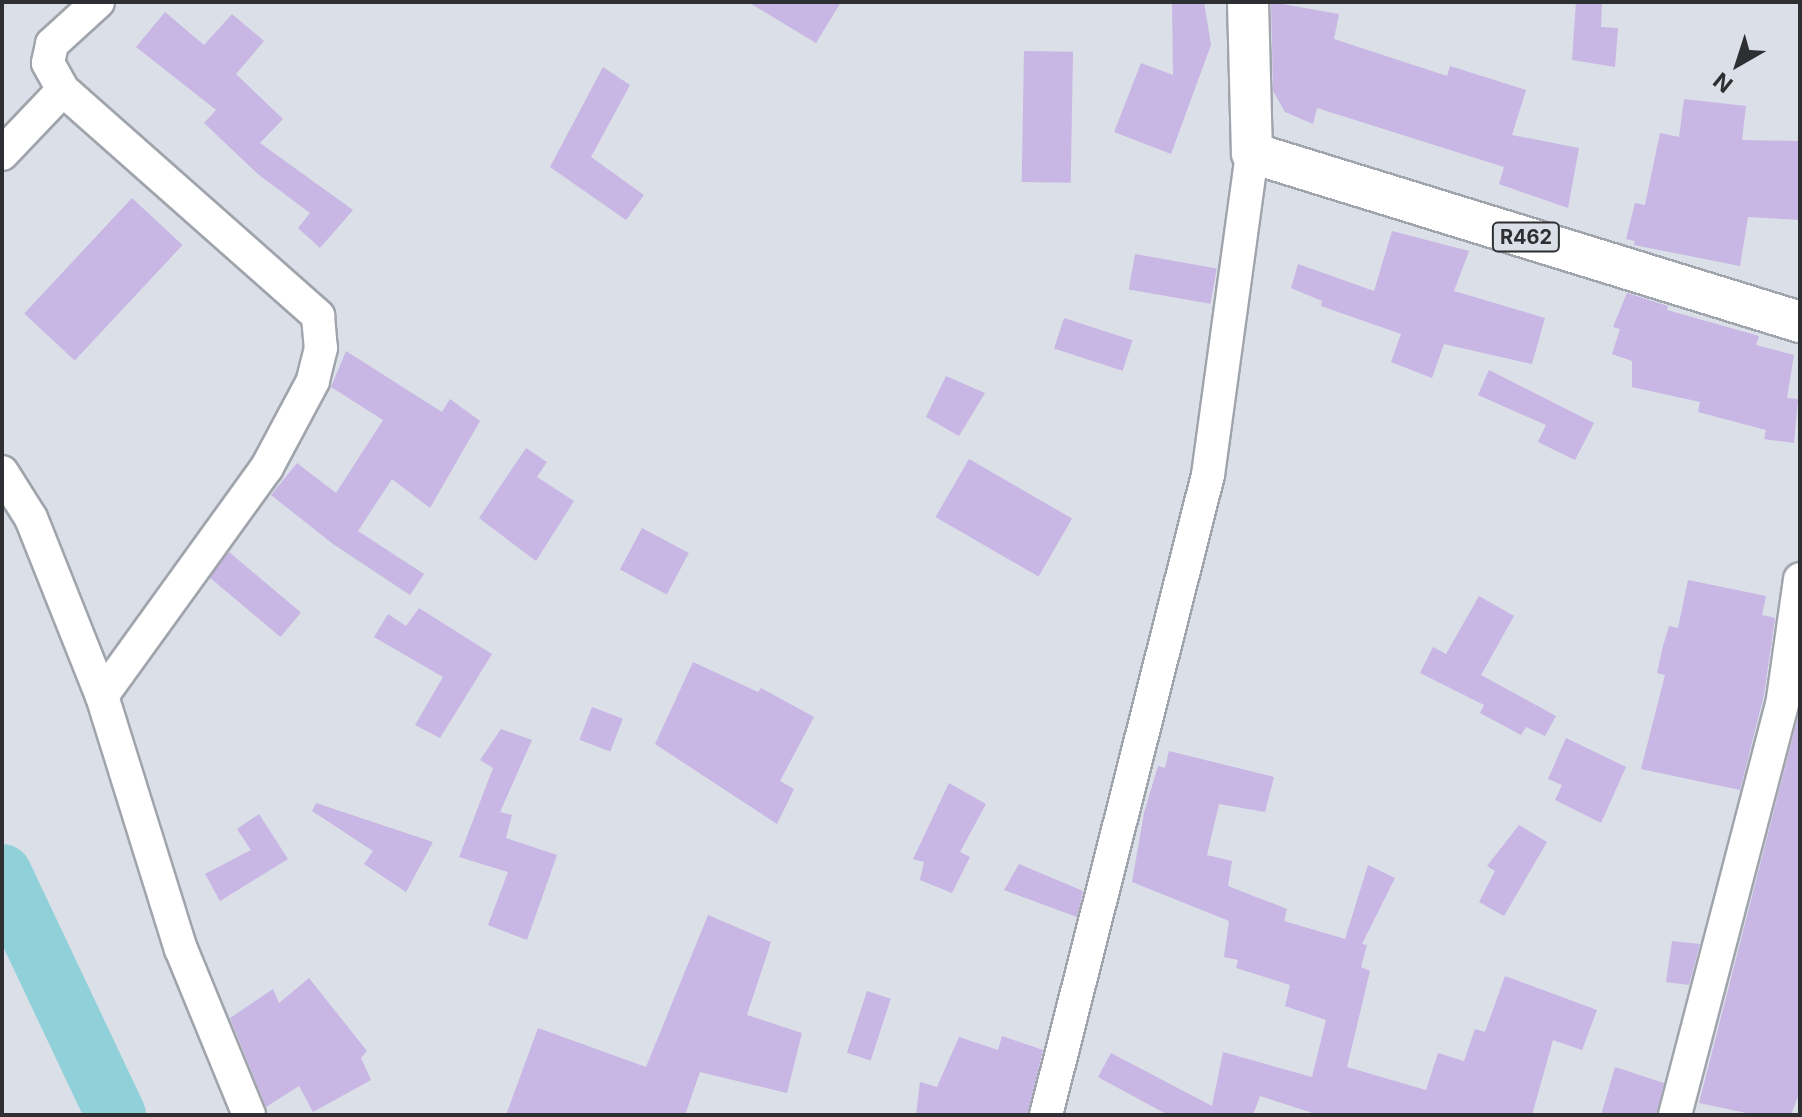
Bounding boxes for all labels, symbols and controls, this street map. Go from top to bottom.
north arrow [1698,24,1778,104]
text: N [1708,67,1738,98]
road number: R462 [1490,221,1562,253]

